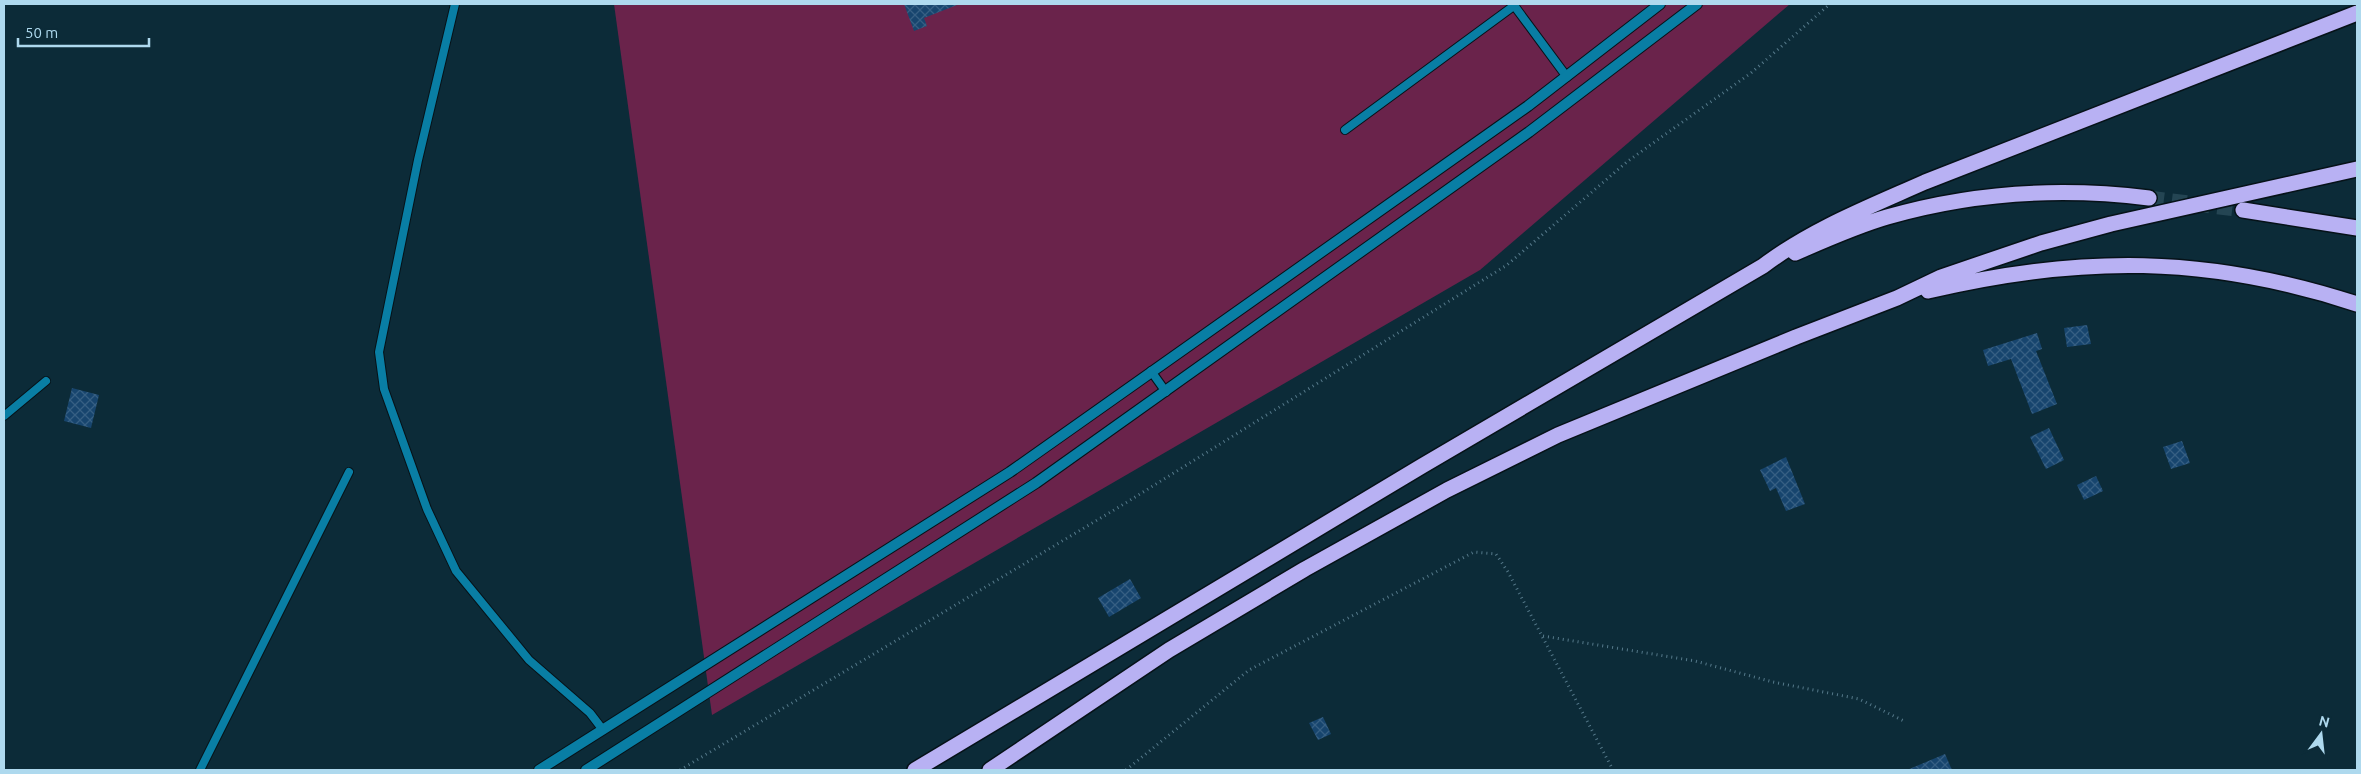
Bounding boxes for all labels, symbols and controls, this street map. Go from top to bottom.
scale bar [18,15,149,47]
text: 50 m [25,24,58,41]
north arrow [2296,709,2346,759]
text: N [2317,712,2331,731]

